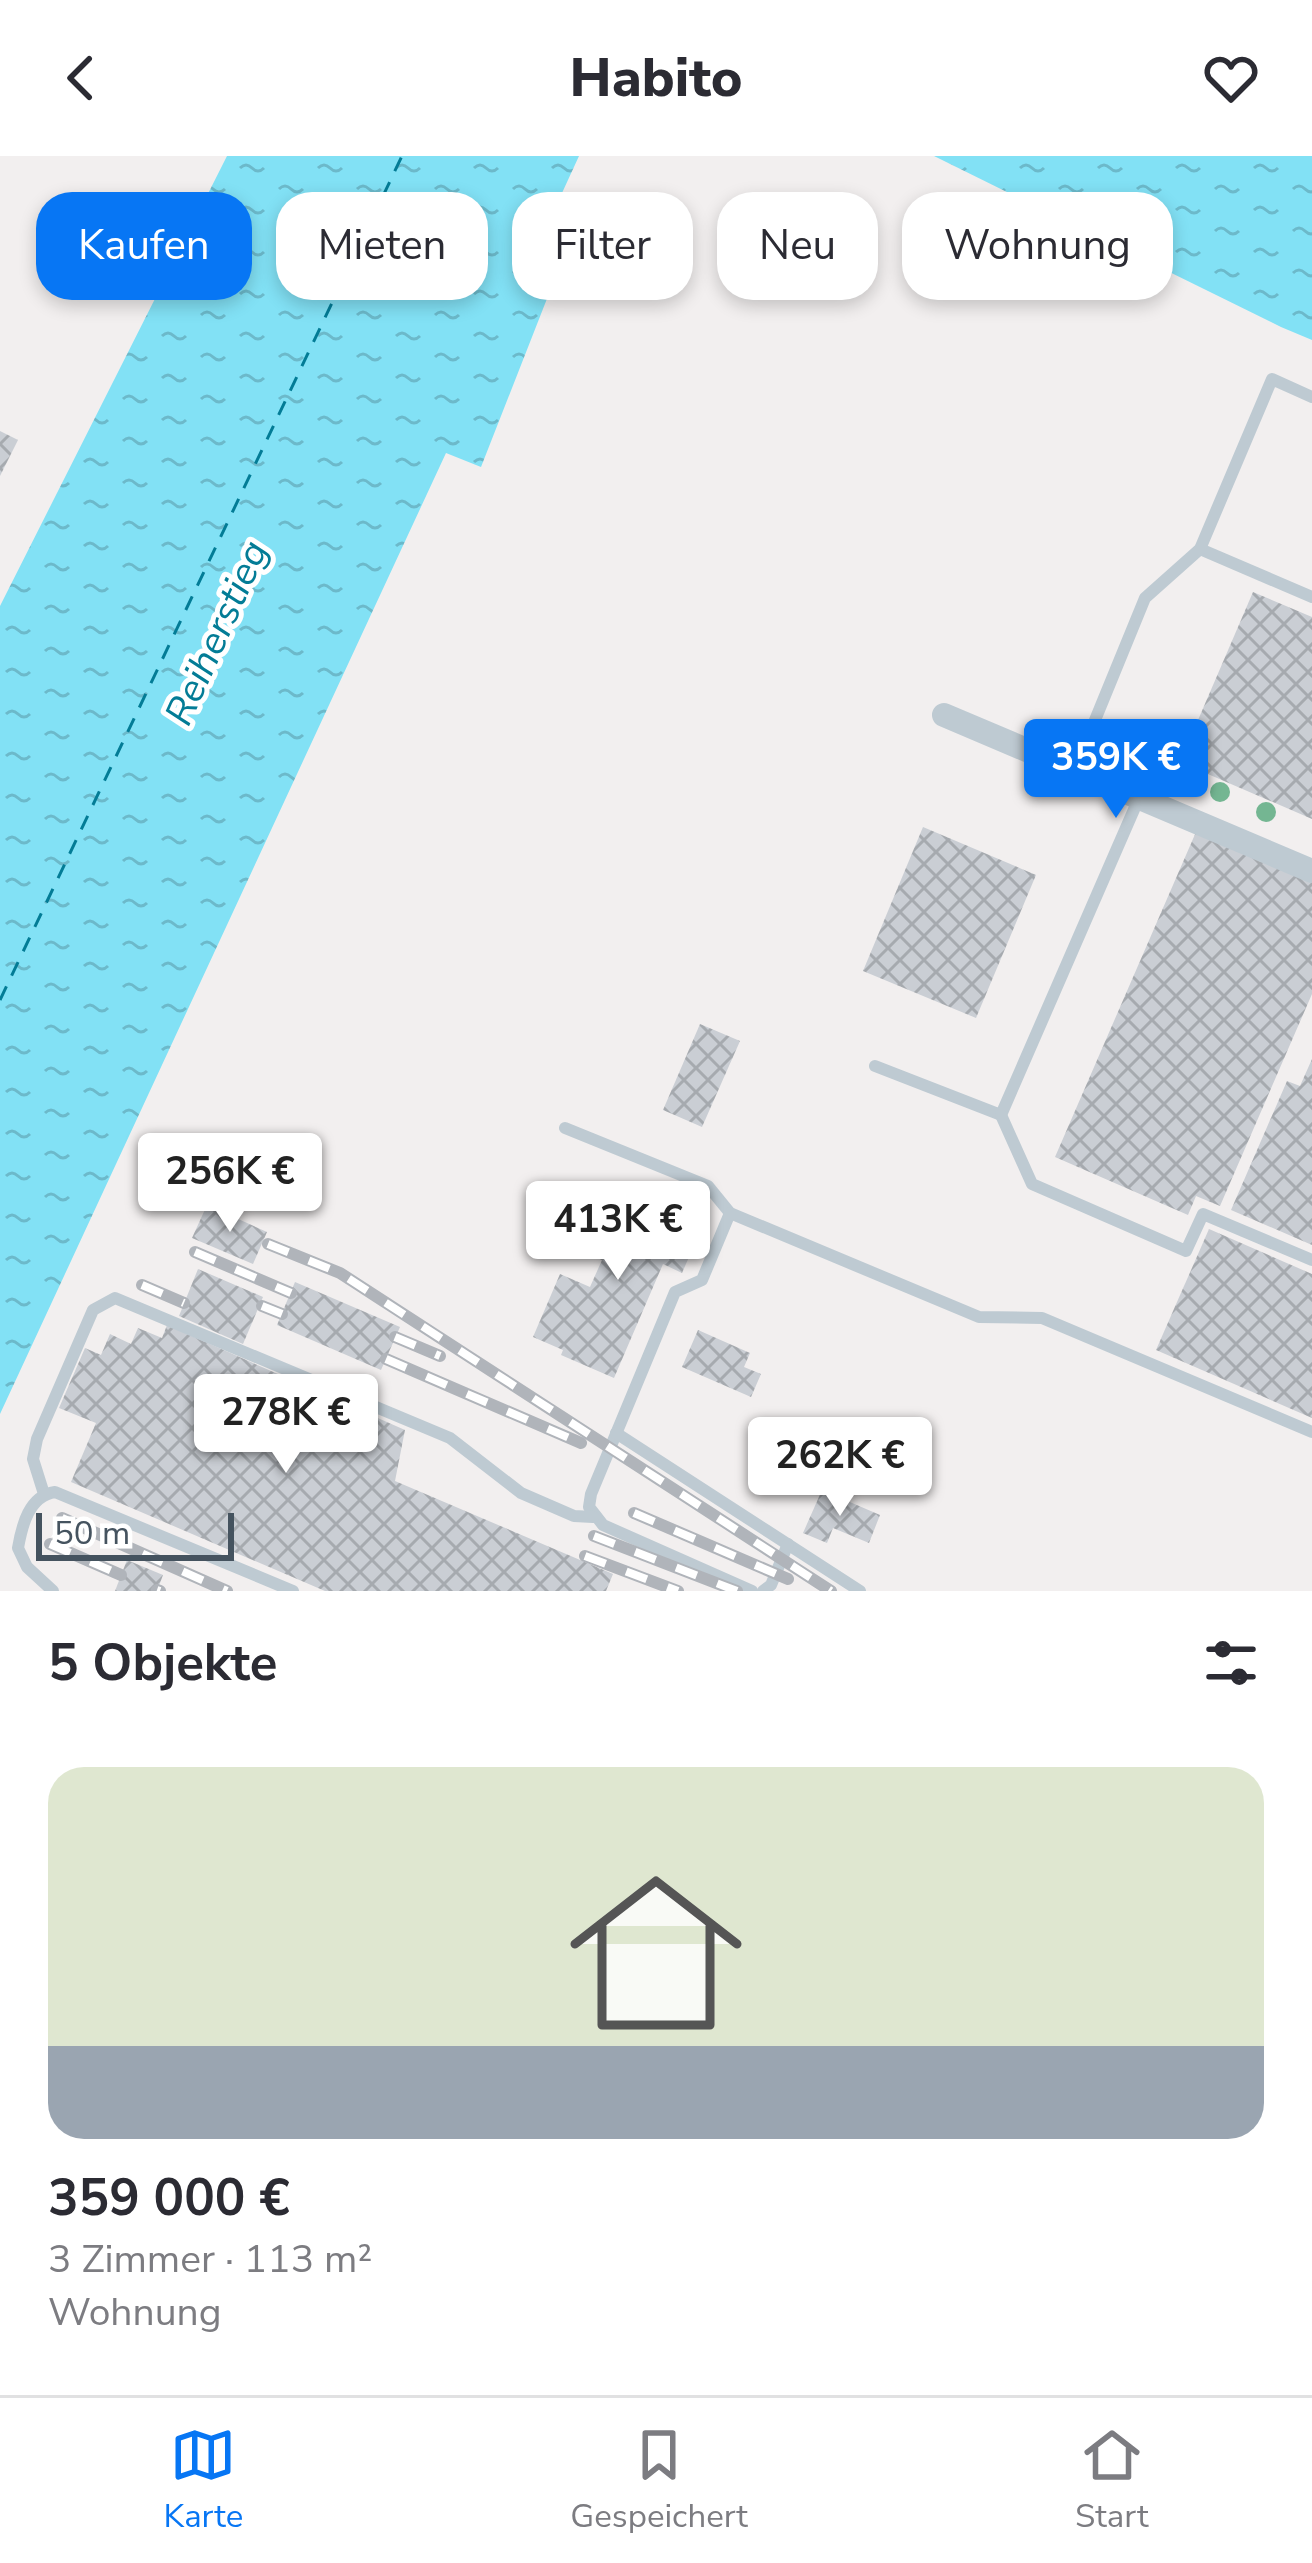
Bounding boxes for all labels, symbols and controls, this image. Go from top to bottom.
text: Habito [570,41,742,115]
icon: back [48,45,114,111]
icon: heart [1198,45,1264,111]
chip: Kaufen [36,192,252,300]
chip: Mieten [276,192,488,300]
chip: Filter [512,192,693,300]
chip: Neu [717,192,878,300]
chip: Wohnung [902,192,1173,300]
water label: Reiherstieg [153,532,281,734]
pin: 359K € [1018,719,1214,821]
text: 359K € [1051,731,1181,784]
pin: 256K € [132,1133,328,1235]
text: 256K € [165,1145,295,1198]
pin: 413K € [520,1181,716,1283]
text: 413K € [553,1193,683,1246]
pin: 278K € [188,1374,384,1476]
text: 278K € [221,1386,351,1439]
pin: 262K € [742,1417,938,1519]
text: 262K € [775,1429,905,1482]
scale bar [36,1507,234,1560]
text: 50 m [54,1511,130,1556]
text: 5 Objekte [48,1628,277,1698]
icon: filters [1198,1630,1264,1696]
icon: home [548,1845,764,2061]
text: 359 000 € [48,2163,290,2233]
text: 3 Zimmer · 113 m² [48,2233,372,2286]
text: Wohnung [48,2286,222,2339]
tab: Karte [164,2422,243,2539]
tab: Gespeichert [570,2422,748,2539]
tab: Start [1075,2422,1148,2539]

